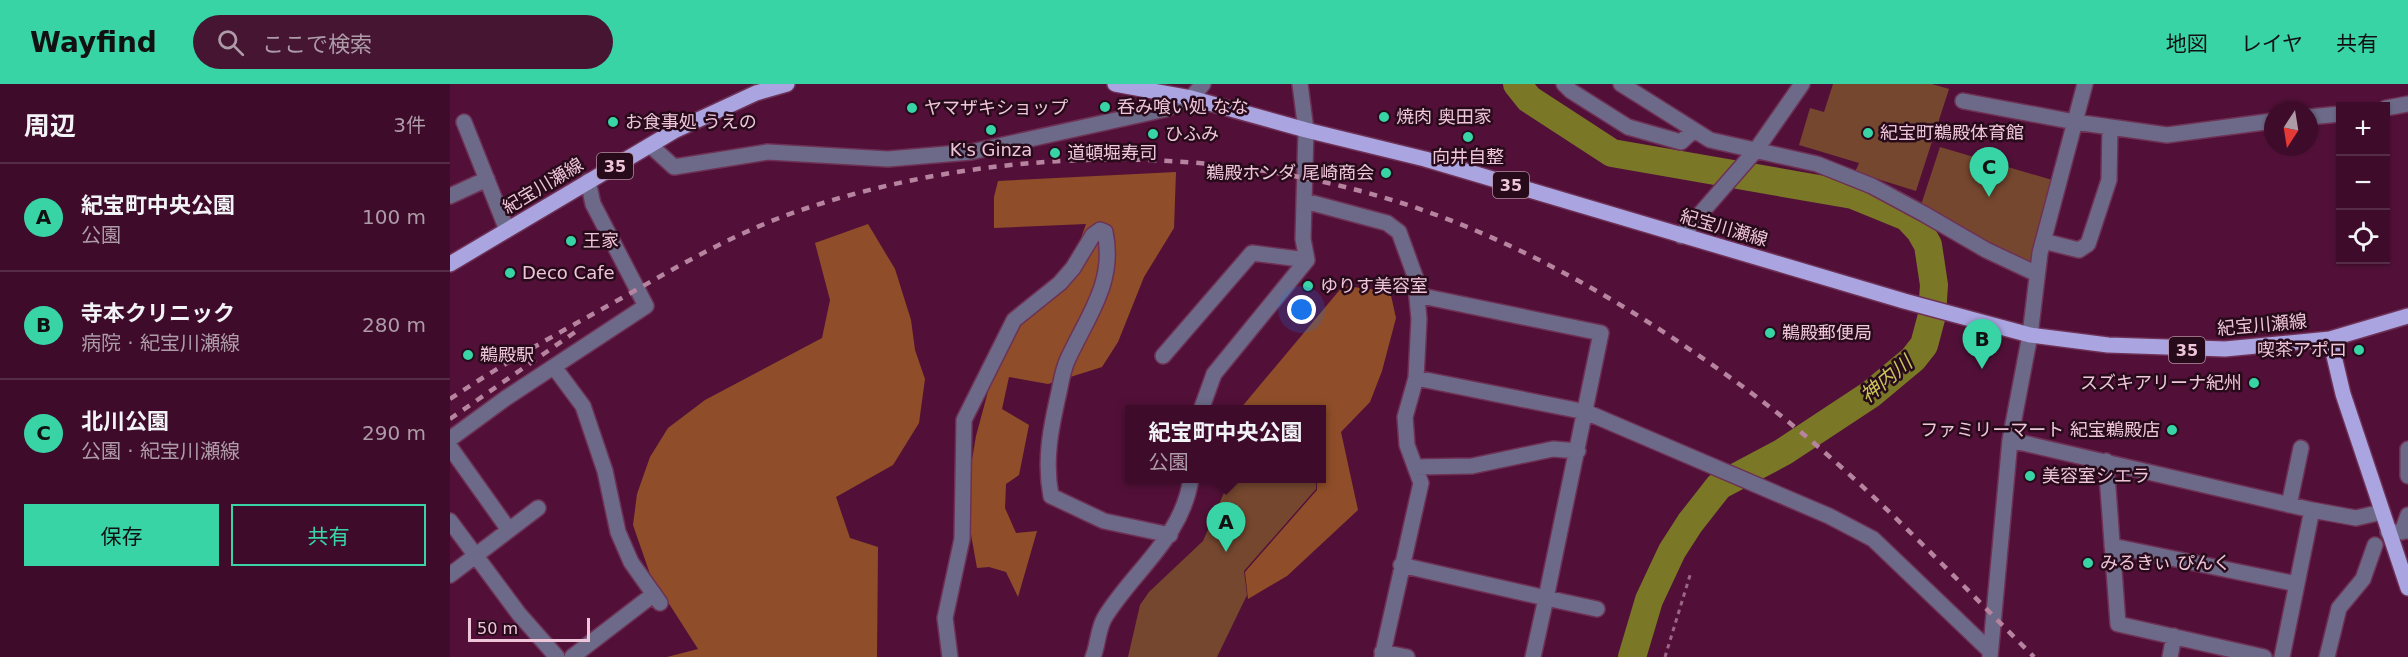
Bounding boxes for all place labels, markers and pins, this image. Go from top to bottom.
place label: 呑み喰い処 なな [1117,96,1249,117]
place label: ヤマザキショップ [924,97,1068,118]
marker: 呑み喰い処 なな [1098,100,1112,114]
marker: ヤマザキショップ [905,101,919,115]
place label: 焼肉 奥田家 [1396,106,1492,127]
marker: 焼肉 奥田家 [1377,110,1391,124]
place label: お食事処 うえの [625,111,757,132]
marker: お食事処 うえの [606,115,620,129]
place label: 紀宝町鵜殿体育館 [1880,122,2024,143]
marker: K's Ginza [984,123,998,137]
place label: ひふみ [1165,123,1219,144]
marker: 紀宝町鵜殿体育館 [1861,126,1875,140]
marker: ひふみ [1146,127,1160,141]
marker: 向井自整 [1461,130,1475,144]
place label: K's Ginza [950,139,1032,160]
place label: 道頓堀寿司 [1067,142,1157,163]
marker: 道頓堀寿司 [1048,146,1062,160]
place label: 向井自整 [1432,146,1504,167]
pin: C [1970,147,2008,197]
place label: 鵜殿ホンダ 尾崎商会 [1206,162,1374,183]
marker: 鵜殿ホンダ 尾崎商会 [1379,166,1393,180]
place label: 王家 [583,230,619,251]
marker: 王家 [564,234,578,248]
place label: Deco Cafe [522,262,615,283]
marker: Deco Cafe [503,266,517,280]
place label: ゆりす美容室 [1320,275,1428,296]
marker: ゆりす美容室 [1301,279,1315,293]
pin: B [1962,320,2002,369]
place label: 鵜殿郵便局 [1782,322,1872,343]
marker: 鵜殿郵便局 [1763,326,1777,340]
place label: 喫茶アポロ [2257,339,2347,360]
marker: 喫茶アポロ [2352,343,2366,357]
place label: 鵜殿駅 [480,344,534,365]
marker: 鵜殿駅 [461,348,475,362]
place label: スズキアリーナ紀州 [2080,372,2242,393]
marker: スズキアリーナ紀州 [2247,376,2261,390]
place label: ファミリーマート 紀宝鵜殿店 [1920,419,2160,440]
marker: ファミリーマート 紀宝鵜殿店 [2165,423,2179,437]
place label: 美容室シエラ [2042,465,2150,486]
marker: 美容室シエラ [2023,469,2037,483]
pin: A [1206,502,1246,552]
place label: みるきぃ ぴんく [2100,552,2231,573]
marker: みるきぃ ぴんく [2081,556,2095,570]

